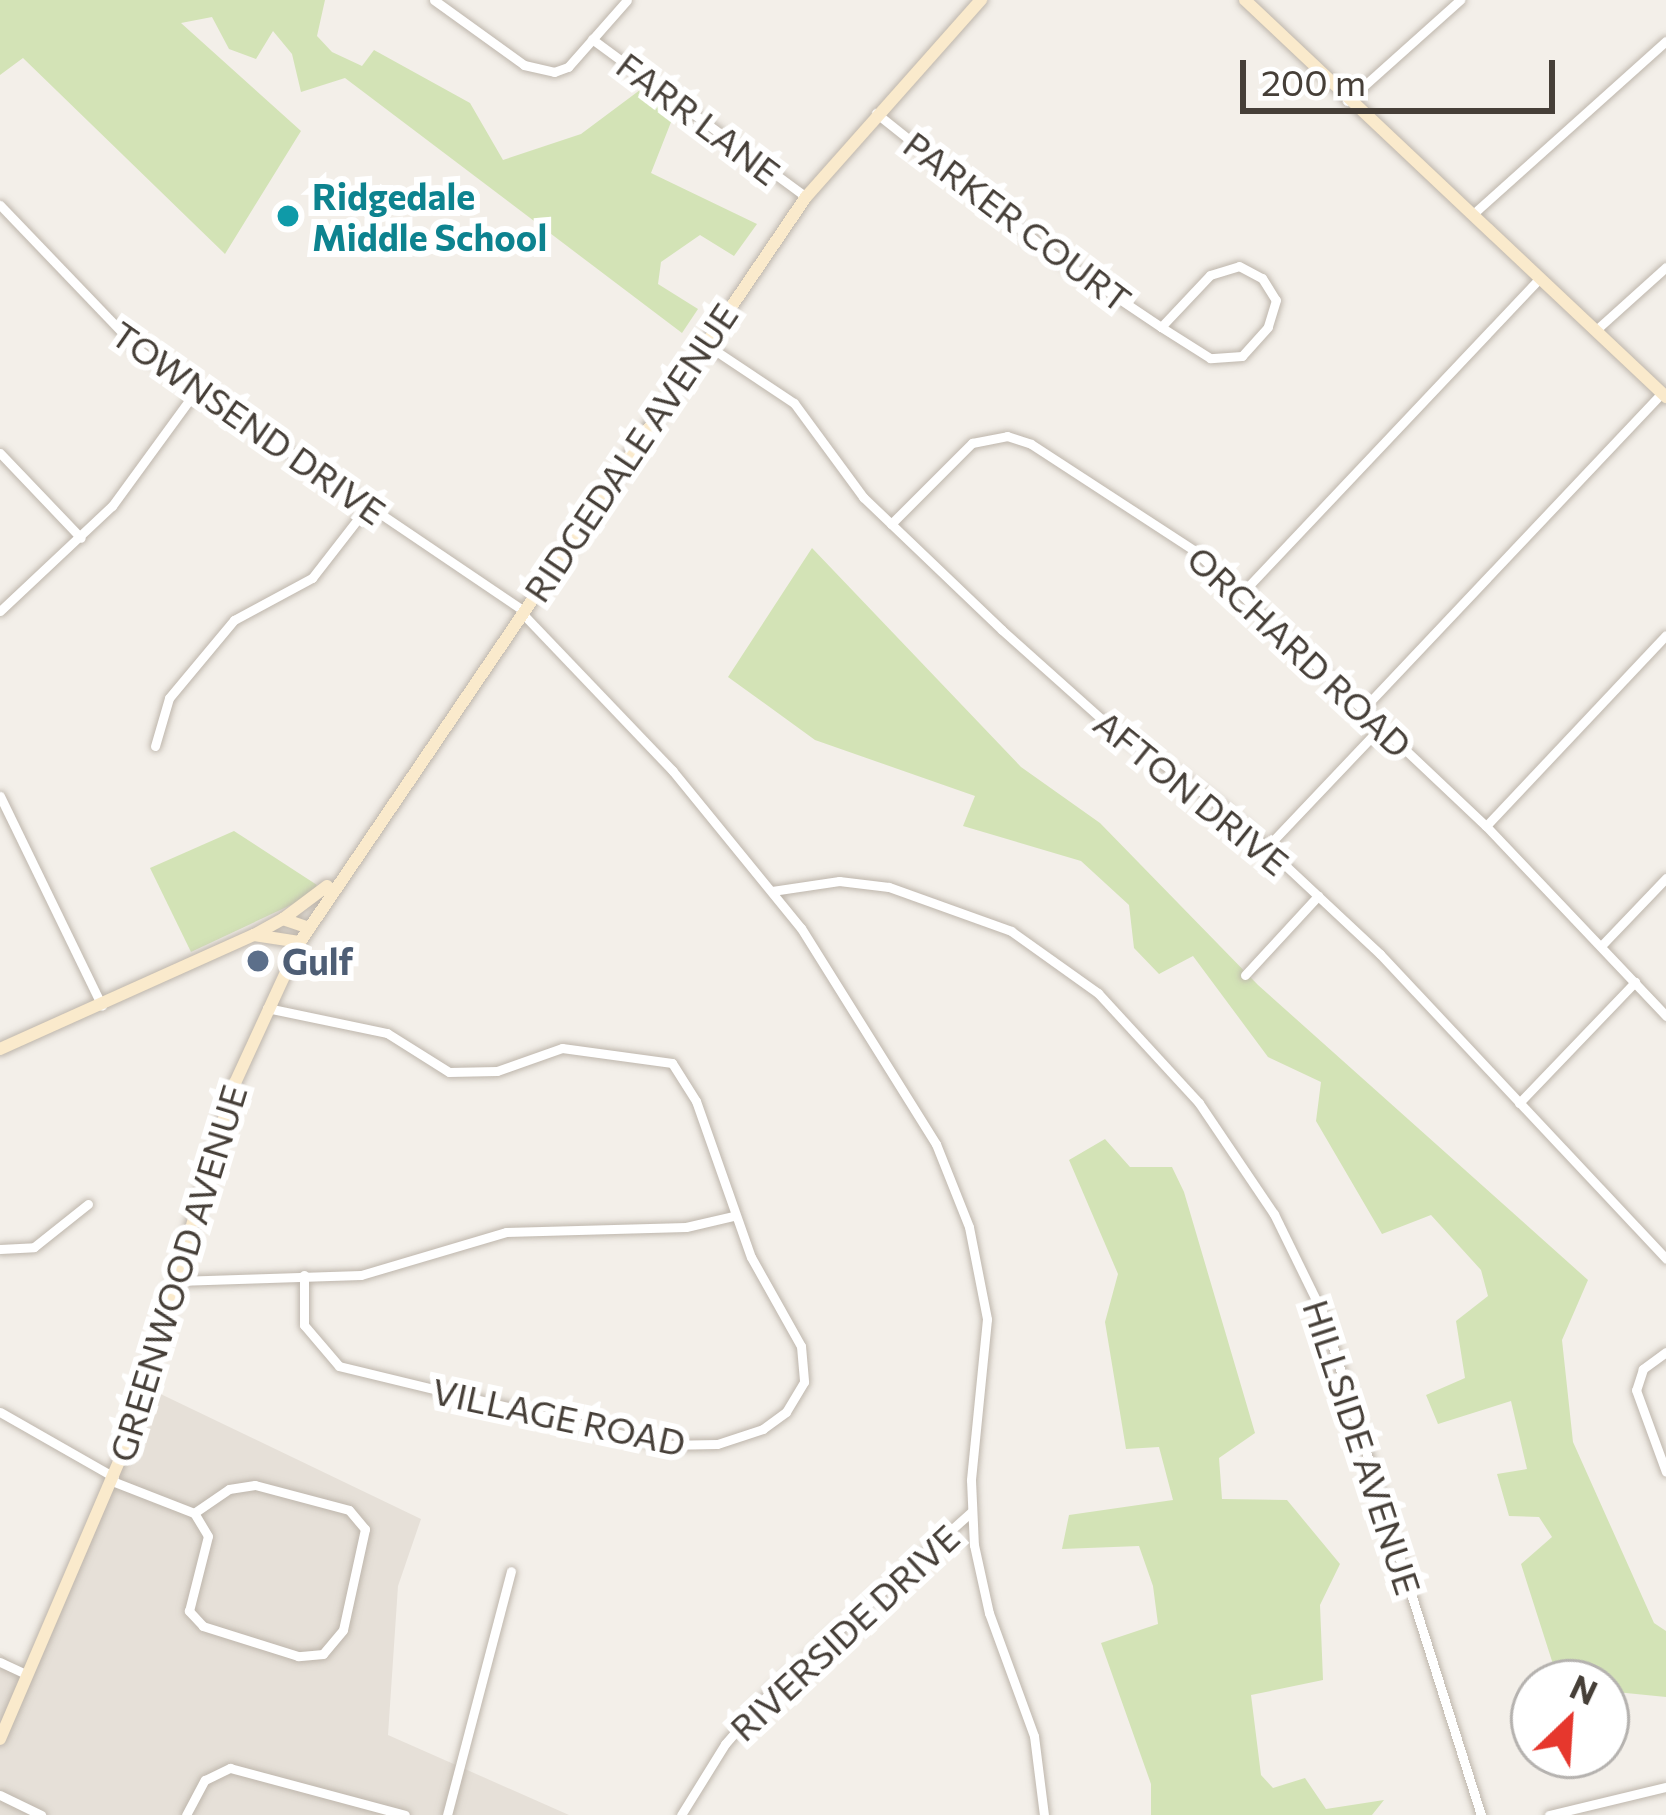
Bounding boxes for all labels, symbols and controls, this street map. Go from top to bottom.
scale bar [1246,36,1561,110]
street label: FARR LANE [609,43,789,193]
text: 200 m [1261,59,1366,103]
street label: PARKER COURT [896,122,1140,320]
place label: Ridgedale Middle School [312,173,547,258]
marker: Ridgedale Middle School [275,203,301,229]
street label: RIDGEDALE AVENUE [514,295,746,609]
street label: TOWNSEND DRIVE [104,311,394,533]
street label: ORCHARD ROAD [1179,536,1421,766]
street label: AFTON DRIVE [1086,700,1298,884]
place label: Gulf [282,939,353,983]
marker: Gulf [245,948,271,974]
street label: GREENWOOD AVENUE [99,1079,255,1467]
street label: HILLSIDE AVENUE [1295,1294,1431,1600]
street label: VILLAGE ROAD [428,1368,690,1464]
street label: RIVERSIDE DRIVE [721,1515,967,1749]
north arrow [1510,1659,1630,1779]
text: N [1564,1665,1604,1712]

